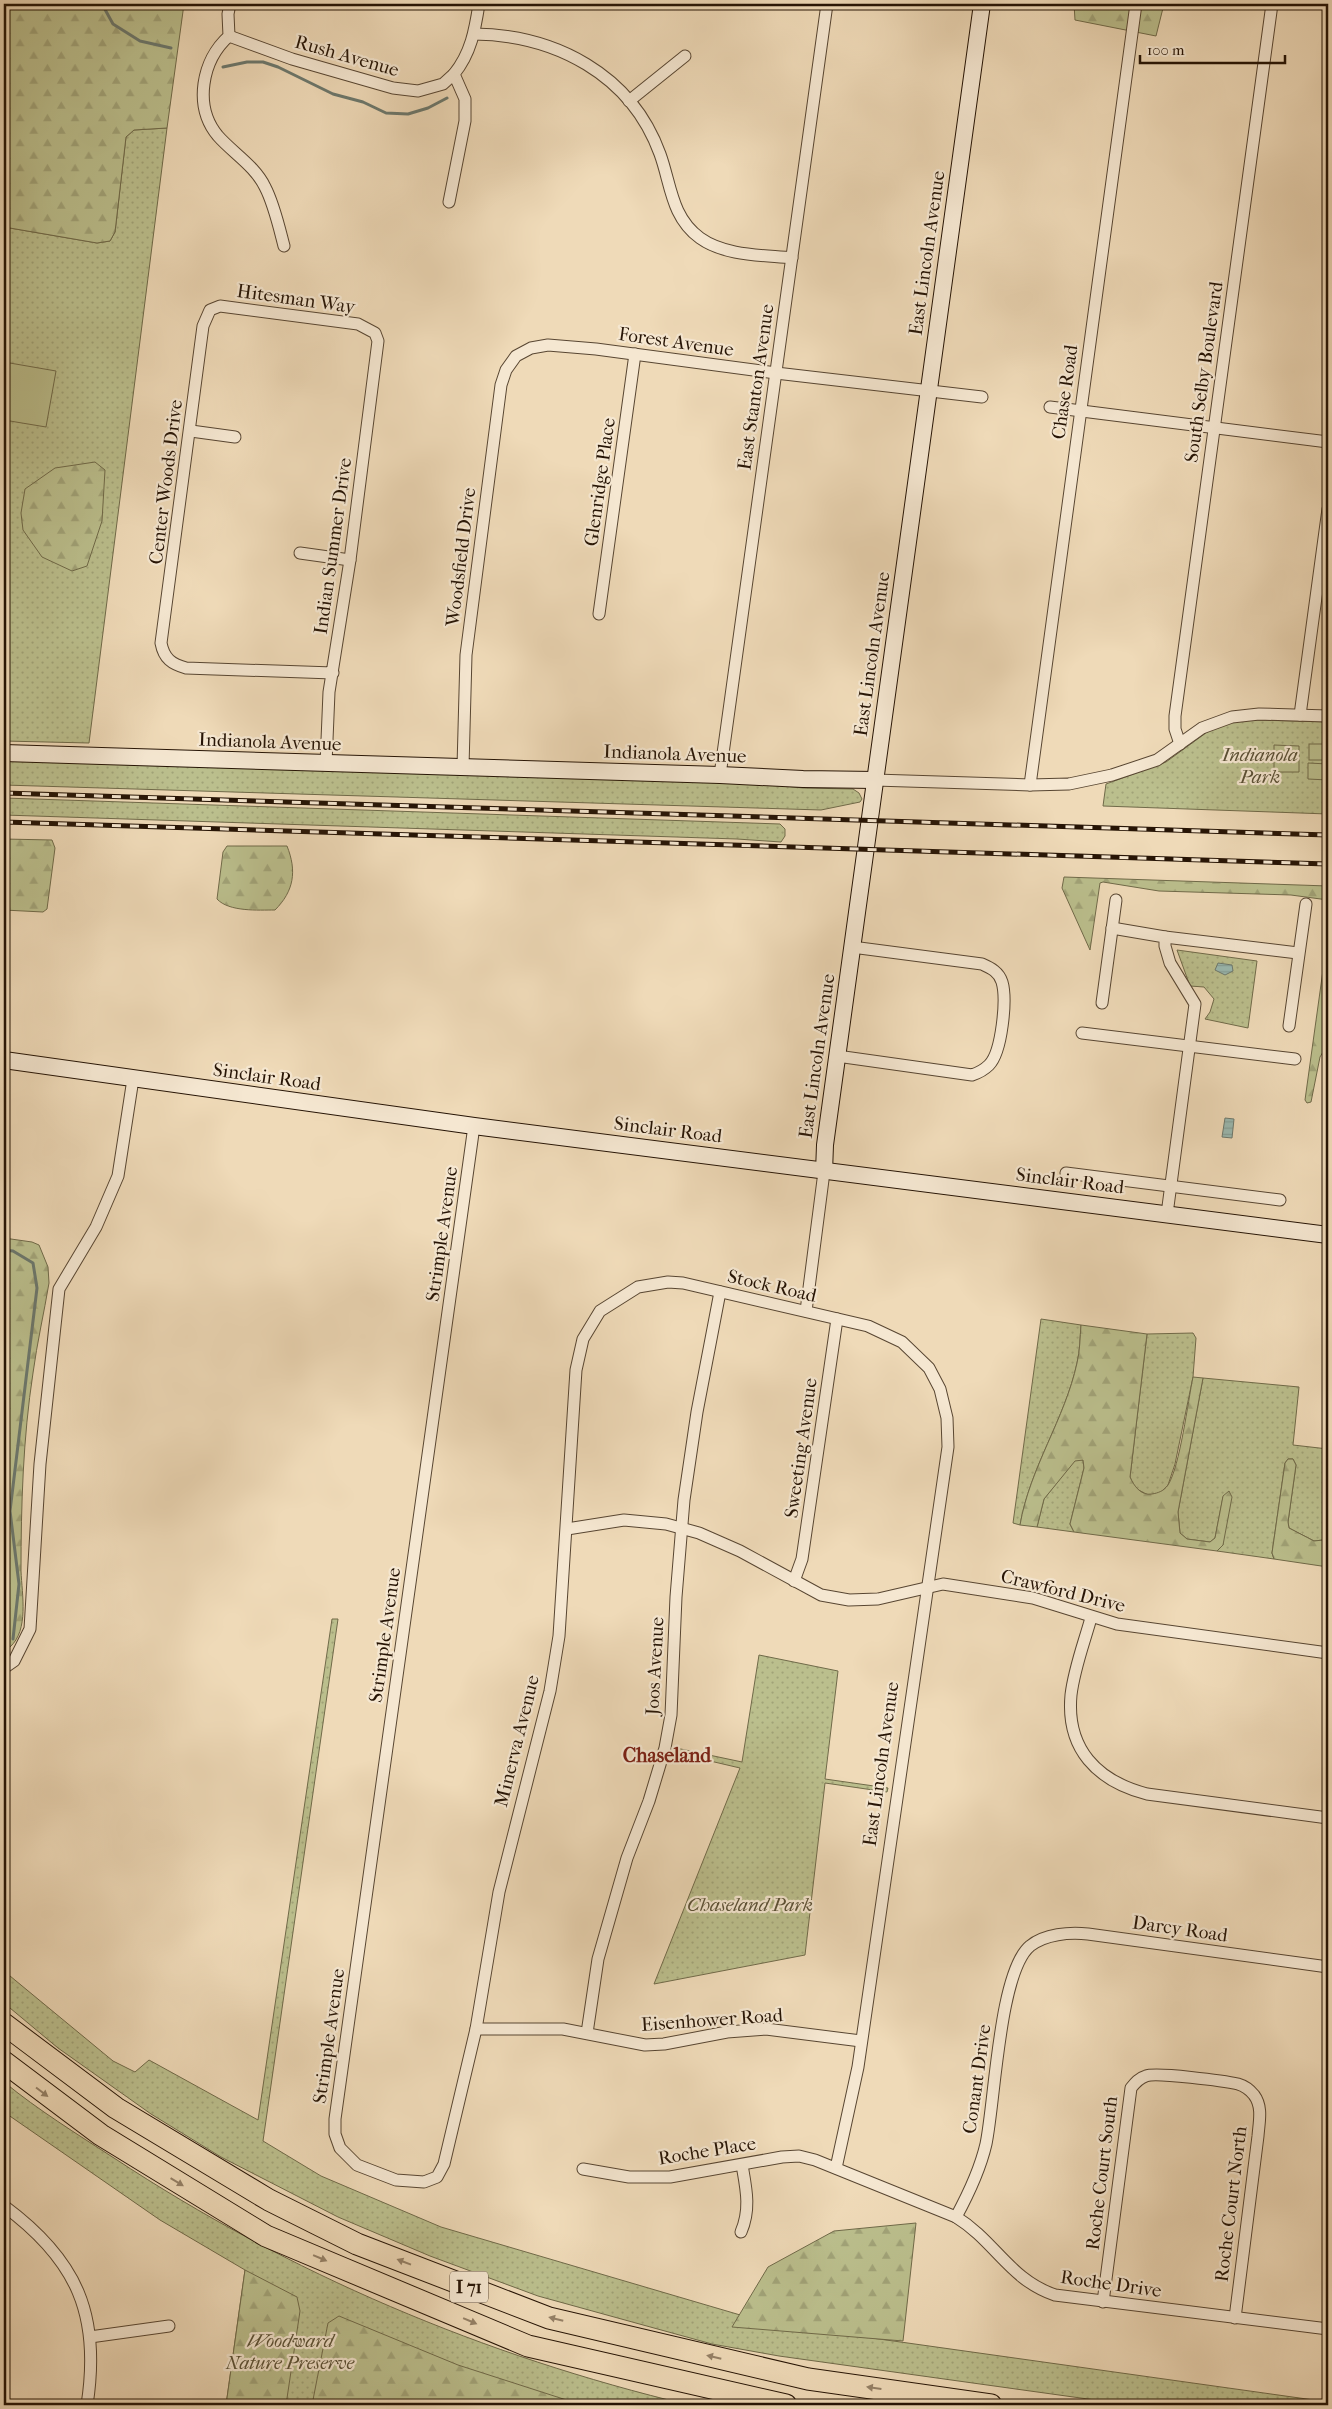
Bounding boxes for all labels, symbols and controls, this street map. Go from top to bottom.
street label: Rush Avenue [292,31,402,81]
scale bar [1140,32,1284,64]
text: 100 m [1147,41,1185,59]
street label: East Lincoln Avenue [905,169,949,337]
street label: South Selby Boulevard [1180,279,1228,464]
street label: Hitesman Way [235,280,358,318]
street label: East Stanton Avenue [733,303,779,471]
street label: Forest Avenue [617,323,735,361]
street label: Chase Road [1047,343,1083,441]
street label: Center Woods Drive [145,398,187,566]
street label: Glenridge Place [580,416,620,548]
street label: Indian Summer Drive [310,456,356,636]
street label: Woodsfield Drive [441,486,480,629]
street label: East Lincoln Avenue [850,570,894,738]
street label: Indianola Avenue [198,729,342,755]
street label: Indianola Avenue [603,741,747,767]
park label: Indianola Park [1221,744,1298,788]
street label: East Lincoln Avenue [795,972,839,1140]
street label: Sinclair Road [212,1059,323,1096]
street label: Sinclair Road [613,1112,724,1148]
street label: Sinclair Road [1015,1163,1126,1199]
street label: Strimple Avenue [422,1165,462,1303]
street label: Stock Road [725,1265,819,1307]
street label: Sweeting Avenue [780,1377,822,1519]
street label: Crawford Drive [998,1565,1128,1617]
street label: Strimple Avenue [365,1566,405,1704]
street label: Joos Avenue [641,1616,669,1718]
street label: Minerva Avenue [490,1673,544,1809]
street label: East Lincoln Avenue [859,1680,903,1848]
district label: Chaseland [623,1744,712,1767]
park label: Chaseland Park [687,1894,813,1916]
street label: Darcy Road [1131,1911,1230,1947]
street label: Strimple Avenue [309,1967,349,2105]
street label: Eisenhower Road [640,2004,784,2036]
street label: Conant Drive [958,2023,996,2135]
one-way arrow [35,2087,49,2097]
street label: Roche Court South [1082,2094,1122,2251]
street label: Roche Court North [1211,2125,1252,2283]
street label: Roche Place [656,2132,758,2170]
one-way arrow [171,2177,184,2186]
one-way arrow [313,2255,327,2263]
one-way arrow [396,2258,411,2266]
street label: Roche Drive [1059,2266,1163,2302]
road number: I 71 [450,2272,488,2302]
one-way arrow [549,2315,564,2323]
one-way arrow [463,2318,477,2326]
park label: Woodward Nature Preserve [225,2330,356,2374]
one-way arrow [707,2353,722,2361]
one-way arrow [865,2384,881,2392]

